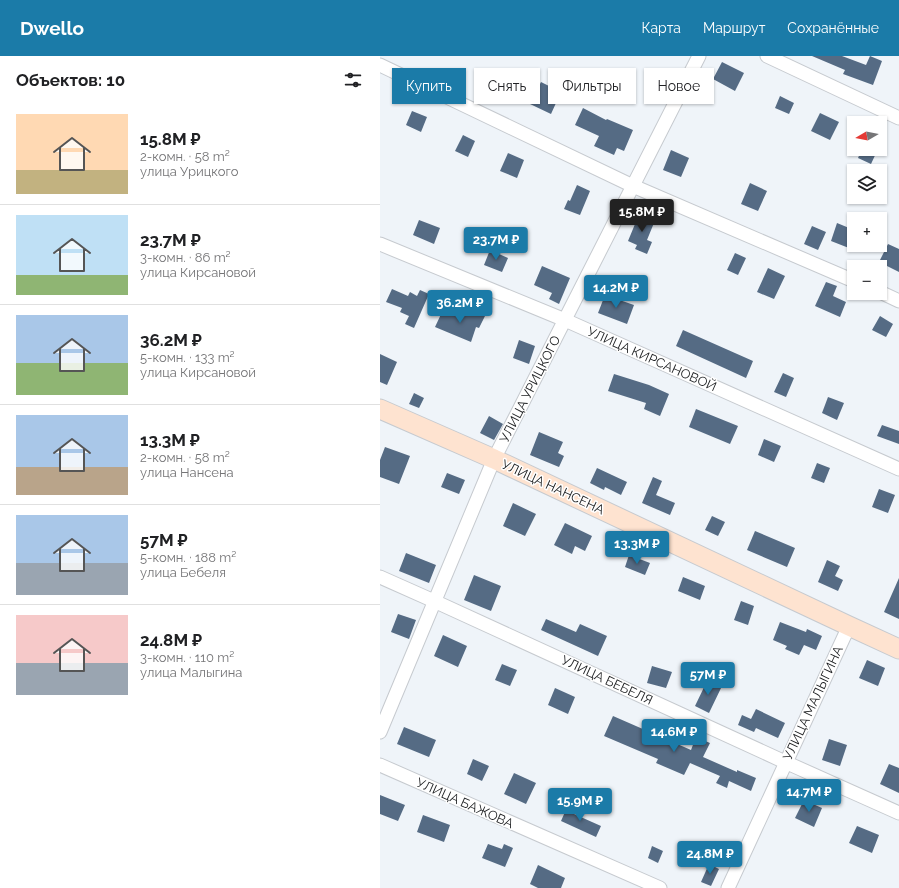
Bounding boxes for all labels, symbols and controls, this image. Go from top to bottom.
text: Dwello [20,17,84,39]
text: Карта [642,20,681,36]
text: Маршрут [703,20,765,36]
text: Сохранённые [787,20,879,36]
chip: Купить [392,68,466,104]
chip: Снять [474,68,540,104]
chip: Фильтры [548,68,636,104]
chip: Новое [644,68,714,104]
icon: filters [342,69,364,91]
text: Объектов: 10 [16,70,125,90]
north arrow [847,116,887,156]
map controls [847,116,887,300]
text: 15.8M ₽ [140,129,201,149]
icon: home [48,130,96,178]
text: 2-комн. · 58 m² [140,149,230,164]
text: улица Урицкого [140,164,239,179]
button: layers [847,164,887,204]
pin: 15.8M ₽ [605,199,679,233]
text: 15.8M ₽ [619,204,665,219]
button: + [847,212,887,252]
pin: 23.7M ₽ [459,227,533,261]
text: 23.7M ₽ [140,230,201,250]
icon: home [48,231,96,279]
text: 23.7M ₽ [473,232,519,247]
text: 3-комн. · 86 m² [140,250,231,265]
button: − [847,260,887,300]
text: улица Кирсановой [140,265,256,280]
pin: 14.2M ₽ [579,275,653,309]
text: 14.2M ₽ [593,280,639,295]
pin: 36.2M ₽ [423,290,497,324]
text: 36.2M ₽ [436,295,484,310]
street label: УЛИЦА КИРСАНОВОЙ [585,324,719,394]
text: 36.2M ₽ [140,330,202,350]
icon: home [48,331,96,379]
street label: УЛИЦА УРИЦКОГО [497,333,564,445]
text: 5-комн. · 133 m² [140,350,235,365]
text: улица Кирсановой [140,365,256,380]
text: 13.3M ₽ [140,430,200,450]
icon: home [48,431,96,479]
text: 2-комн. · 58 m² [140,450,230,465]
street label: УЛИЦА НАНСЕНА [499,457,607,518]
text: улица Нансена [140,465,234,480]
text: 57M ₽ [140,530,188,550]
icon: home [48,531,96,579]
pin: 13.3M ₽ [600,531,674,565]
text: 13.3M ₽ [614,536,660,551]
text: 5-комн. · 188 m² [140,550,236,565]
text: улица Бебеля [140,565,226,580]
text: 24.8M ₽ [140,630,202,650]
icon: home [48,631,96,679]
street label: УЛИЦА МАЛЫГИНА [780,643,846,762]
text: 3-комн. · 110 m² [140,650,234,665]
street label: УЛИЦА БЕБЕЛЯ [559,652,655,708]
pin: 57M ₽ [680,662,736,696]
text: улица Малыгина [140,665,242,680]
text: 57M ₽ [690,667,726,682]
pin: 14.6M ₽ [637,719,711,753]
text: 14.6M ₽ [651,724,697,739]
street label: УЛИЦА БАЖОВА [414,775,516,831]
pin: 14.7M ₽ [772,779,846,813]
text: 14.7M ₽ [786,784,832,799]
pin: 15.9M ₽ [543,788,617,822]
text: 15.9M ₽ [557,793,603,808]
pin: 24.8M ₽ [673,841,747,875]
text: 24.8M ₽ [686,846,734,861]

